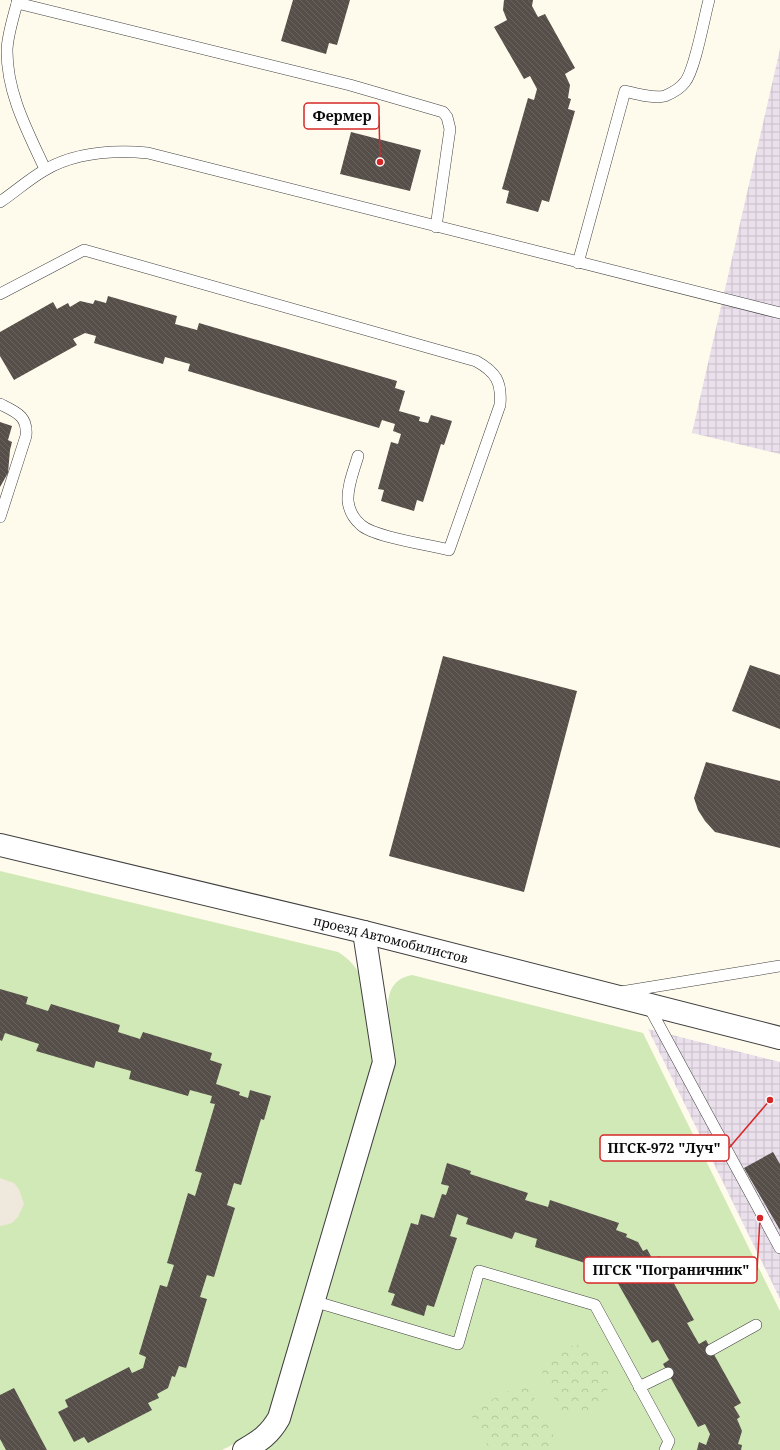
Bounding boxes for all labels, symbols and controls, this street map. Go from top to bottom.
callout: Фермер [304,103,379,129]
text: Фермер [312,106,372,125]
street label: проезд Автомобилистов [311,911,470,967]
callout: ПГСК-972 "Луч" [600,1135,729,1161]
text: ПГСК-972 "Луч" [607,1138,721,1157]
callout: ПГСК "Пограничник" [584,1257,757,1283]
text: ПГСК "Пограничник" [593,1260,749,1279]

